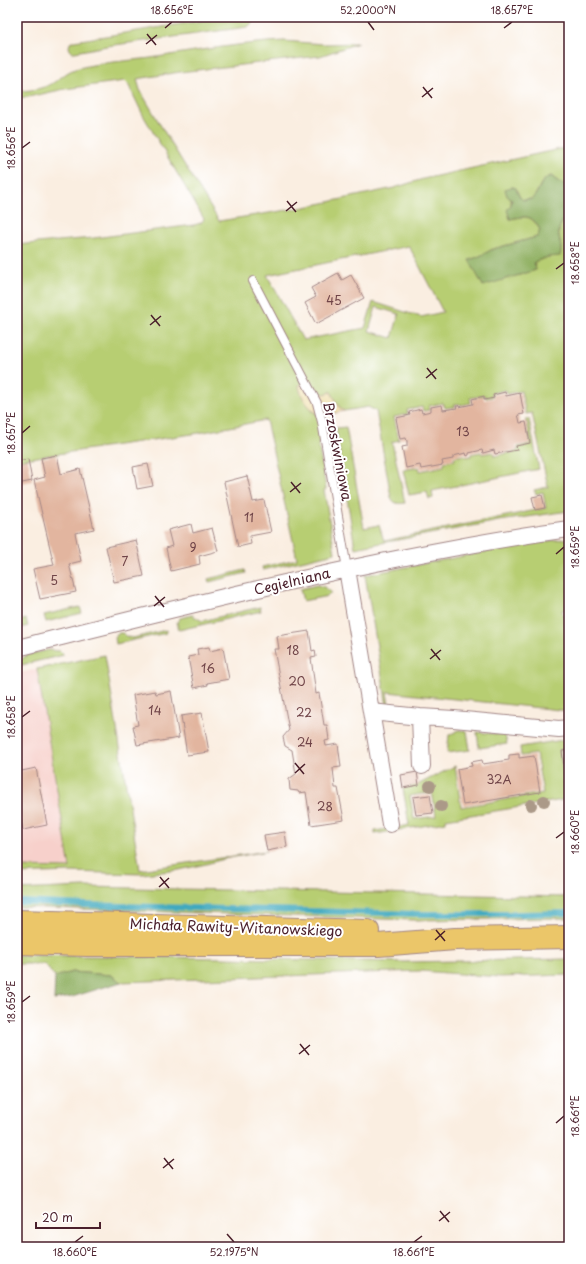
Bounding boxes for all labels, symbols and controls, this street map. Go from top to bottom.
text: 18.656°E [150,2,194,17]
text: 52.2000°N [340,2,396,17]
text: 18.657°E [491,2,533,17]
text: 18.656°E [3,126,18,170]
text: 18.658°E [567,241,582,285]
house number: 45 [326,291,342,309]
street label: Brzoskwiniowa [318,400,358,503]
text: 18.657°E [3,412,18,454]
house number: 13 [456,422,470,440]
house number: 11 [244,508,254,526]
text: 18.659°E [567,525,582,569]
house number: 9 [189,538,197,556]
house number: 7 [122,552,129,570]
street label: Cegielniana [252,562,332,600]
house number: 5 [50,571,58,589]
house number: 18 [287,641,299,659]
house number: 16 [201,659,215,677]
house number: 20 [288,672,306,690]
text: 18.658°E [3,695,18,739]
house number: 14 [148,701,162,719]
house number: 22 [296,703,312,721]
house number: 24 [297,733,313,751]
house number: 32A [486,770,512,788]
house number: 28 [317,797,333,815]
text: 18.660°E [567,810,582,854]
street label: Michała Rawity-Witanowskiego [129,913,343,941]
text: 18.659°E [3,980,18,1024]
text: 18.661°E [567,1095,582,1137]
scale bar [36,1204,100,1230]
text: 20 m [42,1208,73,1226]
text: 18.660°E [53,1244,97,1259]
text: 52.1975°N [209,1244,259,1259]
text: 18.661°E [393,1244,435,1259]

